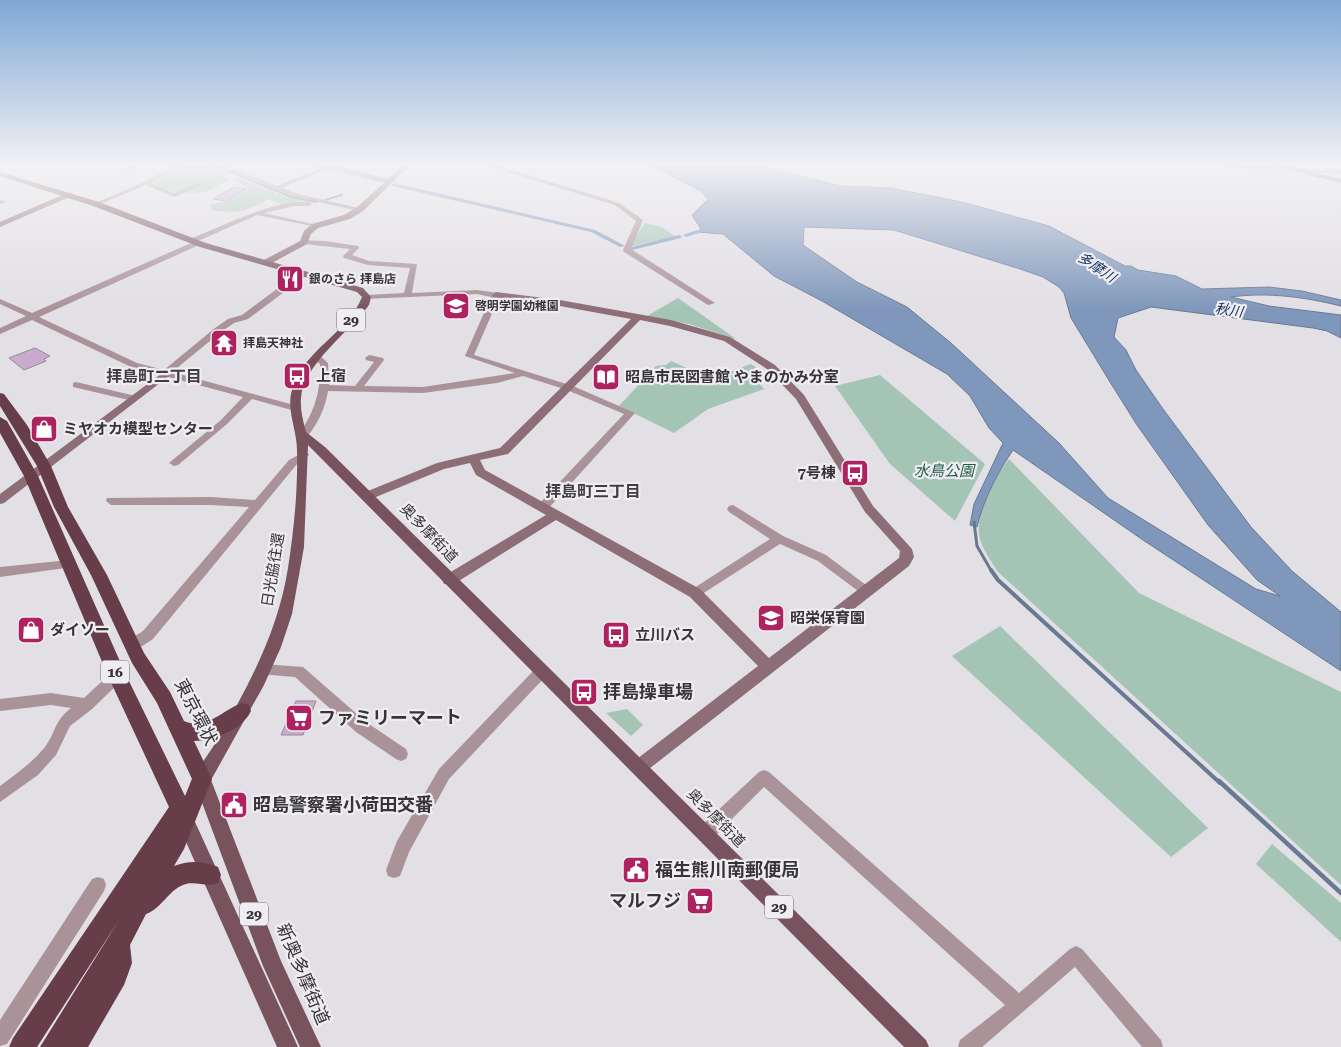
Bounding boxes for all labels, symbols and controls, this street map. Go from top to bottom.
water label: 多摩川 [1075,249,1121,286]
restaurant icon: 銀のさら 拝島店 [275,264,305,294]
place label: 銀のさら 拝島店 [308,272,396,286]
school or university icon: 啓明学園幼稚園 [441,291,471,321]
place label: 啓明学園幼稚園 [475,299,559,313]
water label: 秋川 [1214,300,1246,320]
road number: 29 [337,308,365,332]
temple icon: 拝島天神社 [209,328,239,358]
place label: 拝島天神社 [243,336,303,350]
bus stop icon: 上宿 [282,361,312,391]
library icon: 昭島市民図書館 やまのかみ分室 [591,362,621,392]
district label: 拝島町二丁目 [106,367,202,386]
place label: 上宿 [316,367,346,385]
place label: 昭島市民図書館 やまのかみ分室 [625,368,839,386]
shop icon: ミヤオカ模型センター [29,414,59,444]
place label: ミヤオカ模型センター [63,420,213,438]
bus stop icon: 7号棟 [840,458,870,488]
park label: 水鳥公園 [914,462,976,480]
place label: 7号棟 [798,464,836,482]
district label: 拝島町三丁目 [545,482,641,501]
street label: 奥多摩街道 [396,500,462,566]
street label: 日光脇往還 [258,532,288,608]
school or university icon: 昭栄保育園 [756,603,786,633]
place label: 昭栄保育園 [790,609,865,627]
shop icon: ダイソー [16,615,46,645]
bus stop icon: 立川バス [601,620,631,650]
place label: ダイソー [50,621,110,639]
place label: 立川バス [635,626,695,644]
road number: 16 [101,660,129,684]
street label: 東京環状 [171,675,222,749]
bus stop icon: 拝島操車場 [569,677,599,707]
place label: 拝島操車場 [603,681,693,702]
supermarket icon: ファミリーマート [284,703,314,733]
place label: ファミリーマート [318,707,462,728]
street label: 奥多摩街道 [683,785,749,851]
public building icon: 昭島警察署小荷田交番 [219,790,249,820]
place label: 昭島警察署小荷田交番 [253,794,433,815]
public building icon: 福生熊川南郵便局 [621,855,651,885]
place label: 福生熊川南郵便局 [655,859,799,880]
supermarket icon: マルフジ [685,886,715,916]
place label: マルフジ [609,890,681,911]
road number: 29 [765,896,793,919]
road number: 29 [240,902,268,926]
street label: 新奥多摩街道 [273,920,334,1028]

